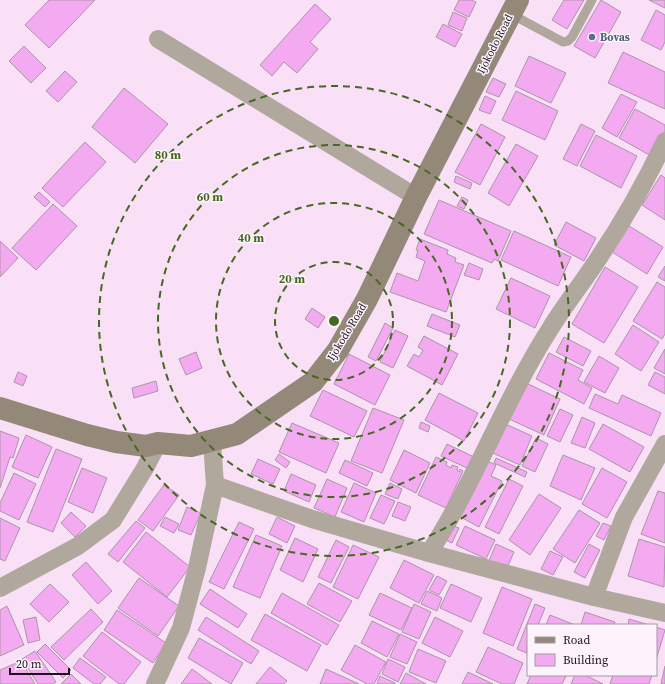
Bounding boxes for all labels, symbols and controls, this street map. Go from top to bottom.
street label: Ijokodo Road [474,11,517,76]
place label: Bovas [600,30,630,45]
marker: Bovas [587,32,597,42]
text: 80 m [155,147,181,163]
text: 60 m [197,189,223,205]
text: 40 m [238,230,264,246]
text: 20 m [279,271,305,287]
street label: Ijokodo Road [324,300,370,364]
centre of rings [327,314,341,328]
legend [527,624,657,676]
text: Road [563,632,590,648]
scale bar [10,650,69,676]
text: Building [563,652,608,668]
text: 20 m [16,656,42,672]

